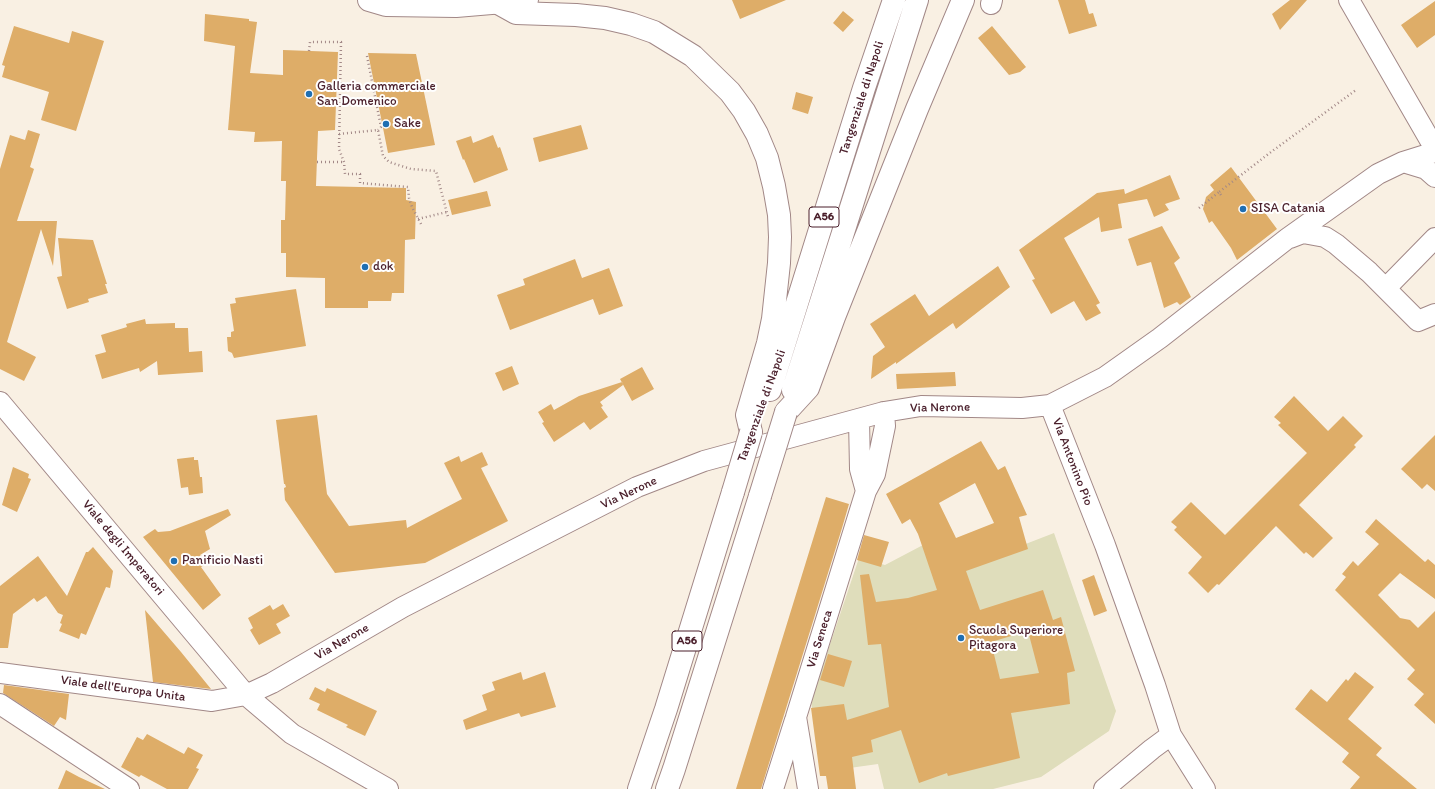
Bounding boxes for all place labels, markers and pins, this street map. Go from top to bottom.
place label: Galleria commerciale San Domenico [317,79,436,110]
marker: Galleria commerciale San Domenico [304,89,314,99]
place label: Sake [394,116,421,132]
marker: Sake [381,119,391,129]
place label: SISA Catania [1251,201,1325,217]
marker: SISA Catania [1238,204,1248,214]
place label: dok [373,259,393,275]
marker: dok [360,262,370,272]
place label: Panificio Nasti [182,553,263,569]
marker: Panificio Nasti [169,556,179,566]
place label: Scuola Superiore Pitagora [969,623,1063,654]
marker: Scuola Superiore Pitagora [956,633,966,643]

